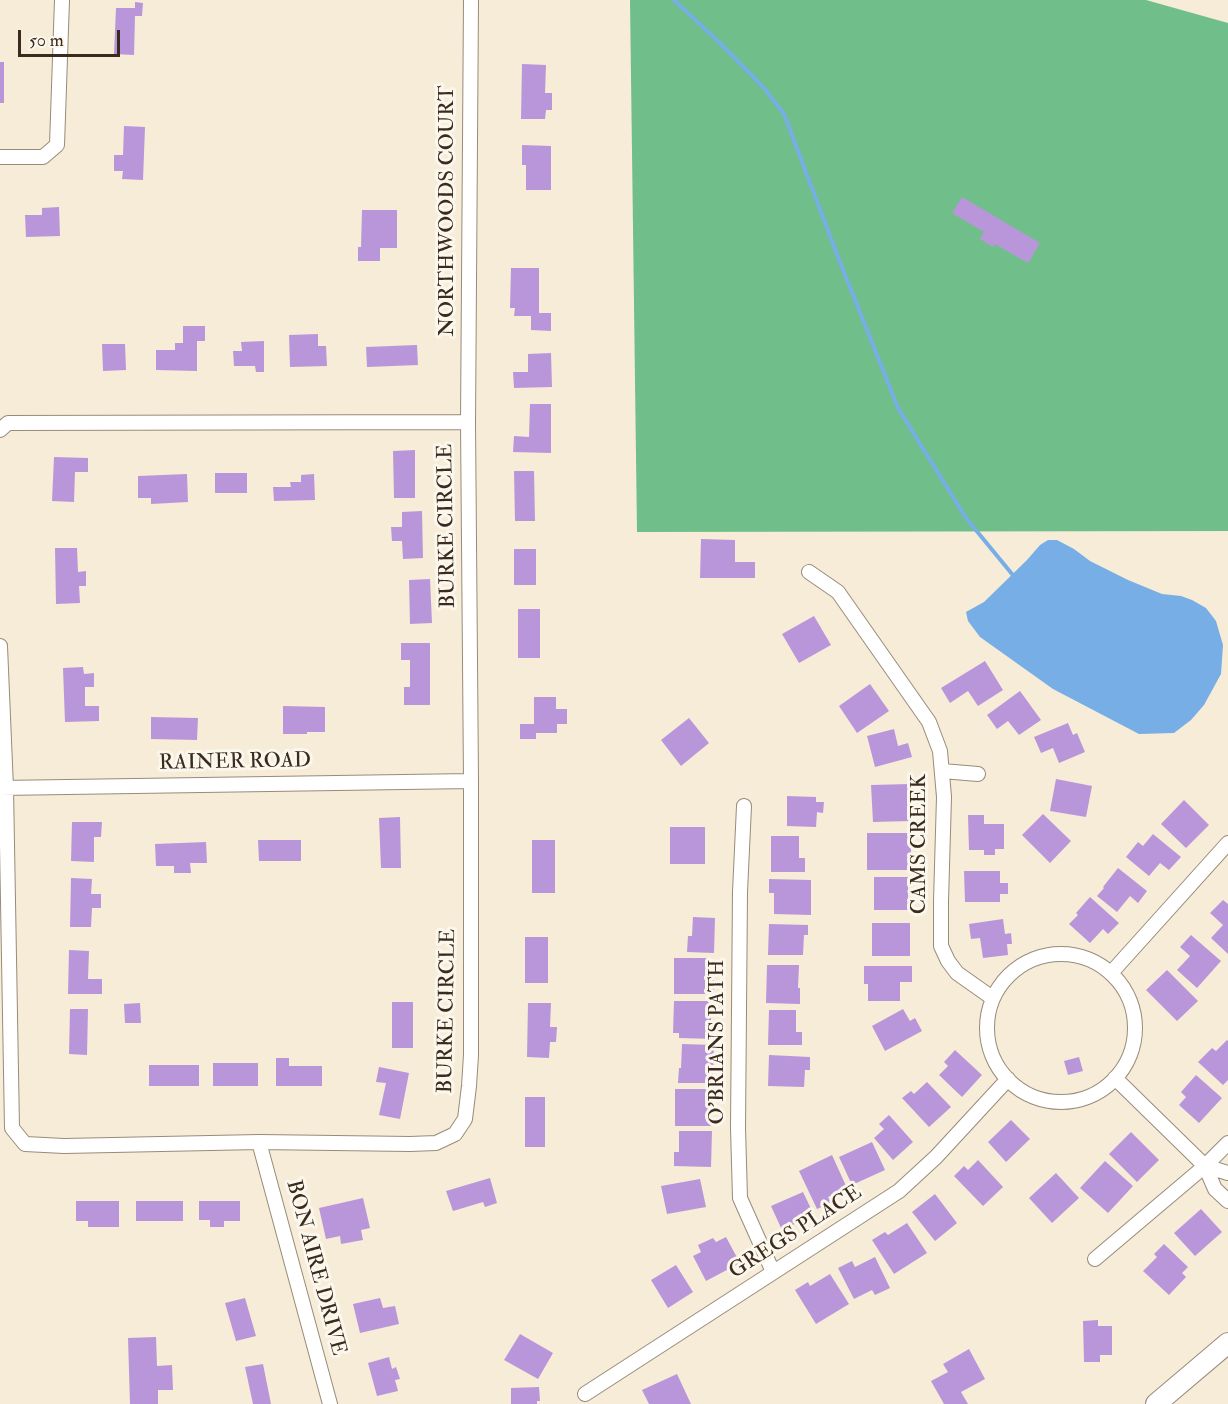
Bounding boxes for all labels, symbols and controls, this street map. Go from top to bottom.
scale bar [21,18,123,56]
text: 50 m [29,29,64,52]
street label: NORTHWOODS COURT [435,86,461,336]
street label: BURKE CIRCLE [434,443,462,609]
street label: RAINER ROAD [159,749,311,777]
street label: CAMS CREEK [907,774,933,914]
street label: BURKE CIRCLE [434,928,462,1094]
street label: O'BRIANS PATH [705,960,731,1124]
street label: BON AIRE DRIVE [279,1178,351,1358]
street label: GREGS PLACE [725,1181,867,1285]

